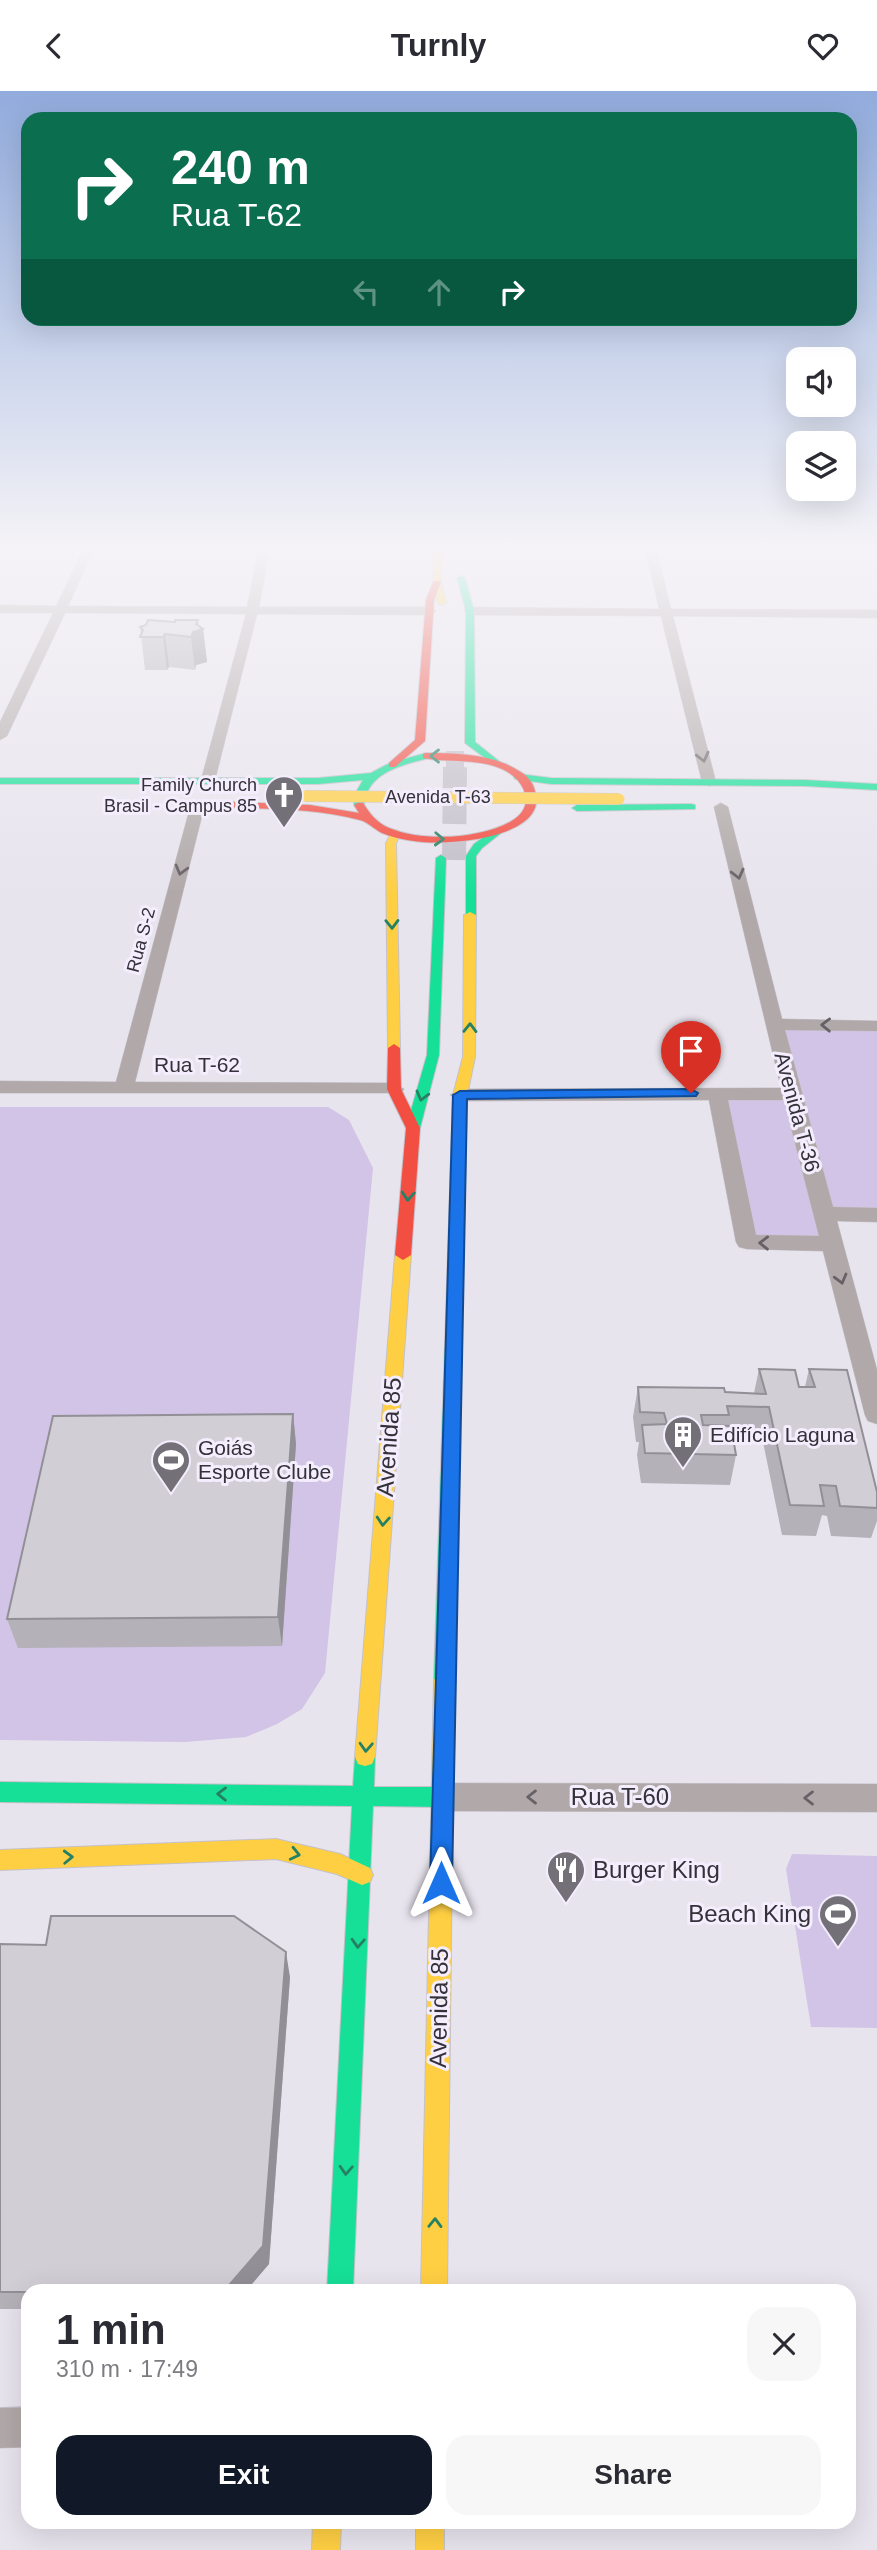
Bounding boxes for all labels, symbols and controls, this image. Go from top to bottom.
icon: back [35,27,73,65]
text: Turnly [391,27,486,63]
icon: heart [804,27,842,65]
icon: right [56,140,147,231]
text: 240 m [171,140,310,194]
text: Rua T-62 [171,197,302,233]
icon: left [347,273,385,311]
icon: ahead [420,273,458,311]
icon: right [493,273,531,311]
map controls [786,347,856,501]
button: sound [786,347,856,417]
button: layers [786,431,856,501]
one-way arrow [429,748,440,764]
one-way arrow [695,751,709,763]
church icon: Family Church Brasil - Campus 85 [263,774,305,829]
place label: Family Church Brasil - Campus 85 [104,775,257,816]
street label: Avenida T-63 [385,787,491,807]
one-way arrow [433,831,444,846]
one-way arrow [175,864,189,876]
one-way arrow [729,868,744,880]
street label: Rua S-2 [123,906,159,974]
one-way arrow [384,919,400,930]
one-way arrow [820,1017,830,1033]
pin [661,1021,721,1093]
one-way arrow [462,1022,478,1032]
icon: arrive [672,1032,710,1070]
street label: Avenida T-36 [770,1049,825,1174]
street label: Rua T-62 [154,1053,240,1076]
one-way arrow [415,1090,430,1102]
one-way arrow [401,1191,416,1202]
one-way arrow [758,1235,769,1250]
one-way arrow [833,1273,847,1285]
street label: Avenida 85 [371,1376,406,1498]
building icon: Edifício Laguna [662,1414,704,1469]
place label: Edifício Laguna [710,1423,855,1446]
place label: Goiás Esporte Clube [198,1436,331,1483]
sports icon: Goiás Esporte Clube [150,1439,192,1494]
one-way arrow [376,1515,391,1526]
one-way arrow [358,1742,373,1753]
street label: Rua T-60 [571,1783,669,1810]
one-way arrow [216,1786,226,1802]
one-way arrow [527,1789,537,1805]
one-way arrow [803,1790,814,1806]
one-way arrow [289,1845,301,1860]
position arrow [404,1846,478,1920]
restaurant icon: Burger King [545,1849,587,1904]
one-way arrow [63,1850,74,1865]
place label: Burger King [593,1856,720,1883]
sports icon: Beach King [817,1893,859,1948]
place label: Beach King [688,1900,811,1927]
one-way arrow [351,1938,366,1949]
street label: Avenida 85 [424,1948,453,2068]
one-way arrow [339,2165,354,2176]
one-way arrow [427,2217,443,2227]
text: 1 min [56,2306,166,2353]
button: close [747,2307,821,2381]
text: 310 m · 17:49 [56,2356,198,2382]
button: Exit [56,2435,432,2515]
button: Share [446,2435,821,2515]

